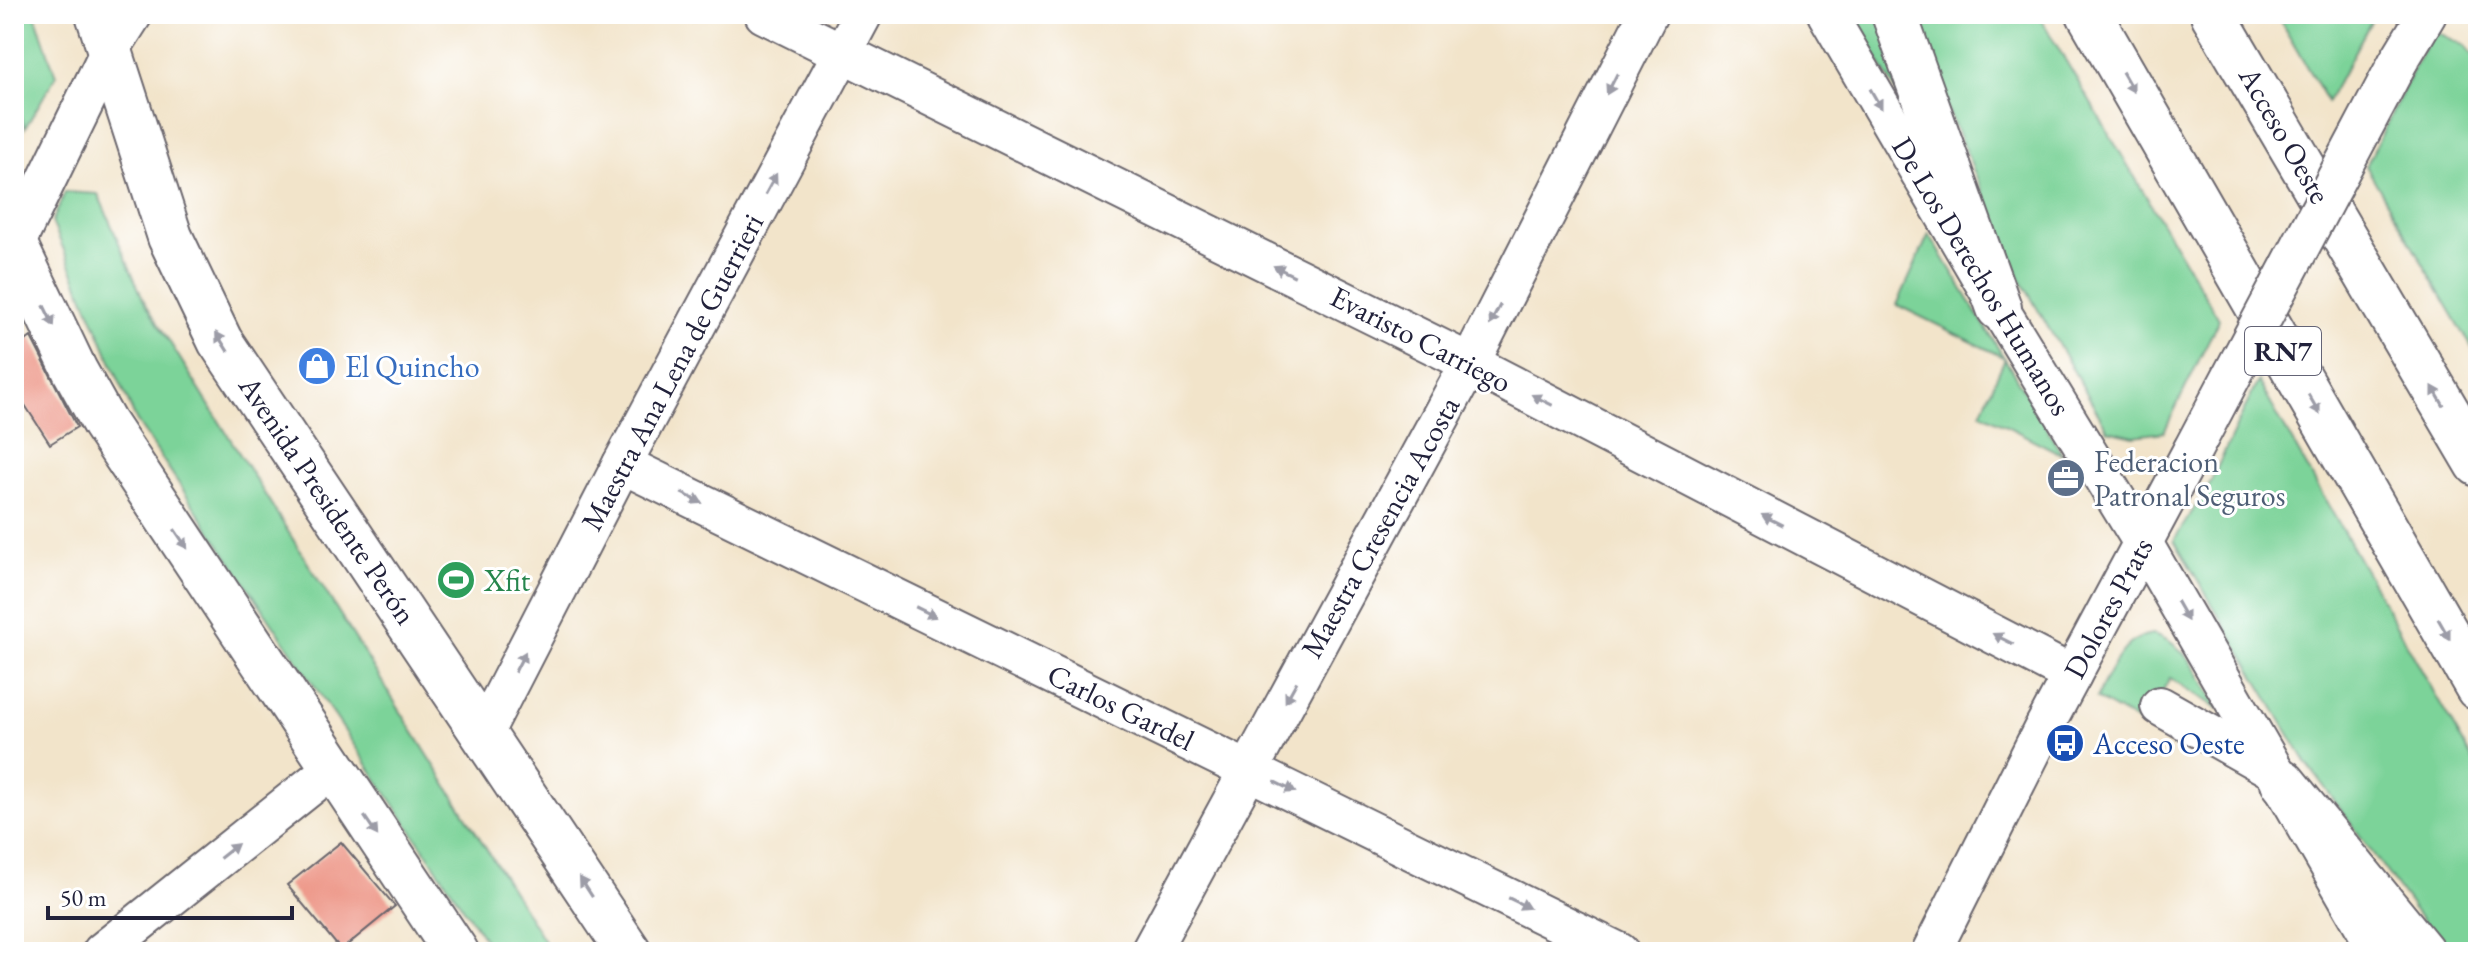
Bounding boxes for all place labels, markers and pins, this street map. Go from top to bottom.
shop icon: El Quincho [296,345,338,387]
place label: El Quincho [345,347,480,386]
place label: Federacion Patronal Seguros [2094,442,2285,515]
office icon: Federacion Patronal Seguros [2045,457,2087,499]
sports icon: Xfit [435,559,477,601]
place label: Xfit [483,561,531,600]
bus stop icon: Acceso Oeste [2044,722,2086,764]
place label: Acceso Oeste [2092,724,2245,763]

